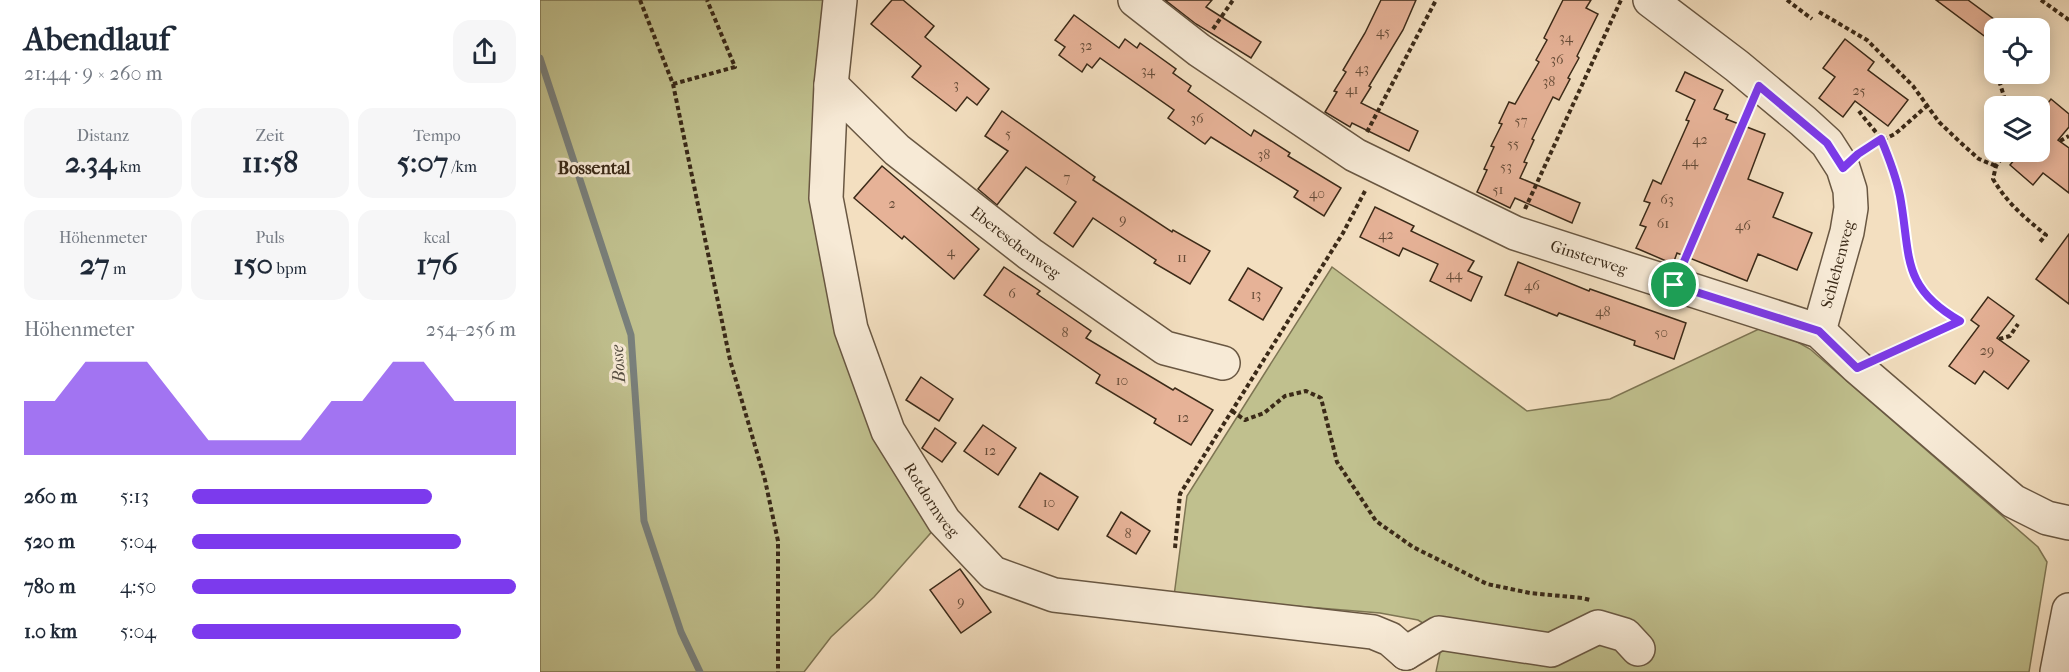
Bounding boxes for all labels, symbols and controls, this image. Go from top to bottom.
map controls [1984,18,2050,162]
button: locate [1984,18,2050,84]
text: Abendlauf [24,20,170,59]
button: share [453,20,516,83]
house number: 45 [1376,23,1390,40]
house number: 34 [1559,29,1574,46]
house number: 32 [1080,37,1092,54]
house number: 36 [1550,51,1564,68]
house number: 43 [1355,60,1369,77]
text: 21:44 · 9 × 260 m [24,62,162,85]
house number: 34 [1141,62,1156,79]
house number: 38 [1543,73,1555,90]
house number: 3 [953,76,959,93]
house number: 41 [1345,81,1359,98]
house number: 25 [1852,82,1866,99]
button: layers [1984,96,2050,162]
house number: 36 [1190,110,1204,127]
house number: 57 [1515,112,1528,129]
house number: 5 [1005,125,1011,142]
text: Distanz [77,126,129,145]
text: Zeit [255,126,285,145]
text: Tempo [413,126,461,145]
house number: 42 [1692,131,1708,148]
house number: 55 [1507,135,1519,152]
text: 2.34 [65,145,116,180]
text: 11:58 [242,145,298,180]
text: 5:07 [397,145,448,180]
house number: 38 [1258,146,1270,163]
house number: 44 [1682,153,1699,170]
text: km [116,157,141,176]
text: /km [448,157,477,176]
district label: Bossental [557,158,632,179]
house number: 53 [1500,158,1512,175]
house number: 7 [1064,169,1071,186]
house number: 51 [1492,181,1504,198]
house number: 40 [1309,185,1325,202]
house number: 63 [1660,191,1674,208]
house number: 2 [888,195,896,212]
street label: Ebereschenweg [967,202,1064,283]
house number: 9 [1119,211,1127,228]
house number: 61 [1657,215,1669,232]
house number: 46 [1735,217,1751,234]
street label: Schlehenweg [1817,218,1858,310]
house number: 42 [1378,226,1394,243]
text: Höhenmeter [59,228,147,247]
text: Puls [255,228,285,247]
text: kcal [424,228,450,247]
street label: Ginsterweg [1548,236,1630,279]
house number: 4 [947,243,956,260]
text: 27 [80,247,110,282]
text: 150 [233,247,273,282]
text: 176 [416,247,458,282]
house number: 11 [1177,249,1187,266]
text: m [110,259,126,278]
text: bpm [273,259,307,278]
pin [1648,259,1699,310]
house number: 44 [1446,266,1463,283]
icon: arrive [1657,268,1690,301]
house number: 46 [1524,277,1540,294]
house number: 6 [1008,285,1016,302]
house number: 13 [1251,286,1261,303]
house number: 48 [1595,303,1611,320]
text: Höhenmeter [24,318,134,341]
text: 254–256 m [426,318,516,341]
house number: 8 [1061,324,1069,341]
house number: 50 [1654,324,1668,341]
house number: 29 [1980,342,1994,359]
water label: Bosse [607,344,630,385]
house number: 10 [1116,372,1128,389]
house number: 12 [1177,409,1189,426]
house number: 12 [984,442,996,459]
street label: Rotdornweg [900,459,963,542]
text: 260 m [24,485,77,508]
text: 5:13 [120,485,149,508]
house number: 10 [1043,494,1055,511]
house number: 8 [1124,525,1132,542]
text: 520 m [24,530,75,553]
text: 5:04 [120,530,156,553]
text: 780 m [24,575,76,598]
text: 4:50 [120,575,156,598]
house number: 9 [957,593,965,610]
text: 1.0 km [24,620,77,643]
text: 5:04 [120,620,156,643]

